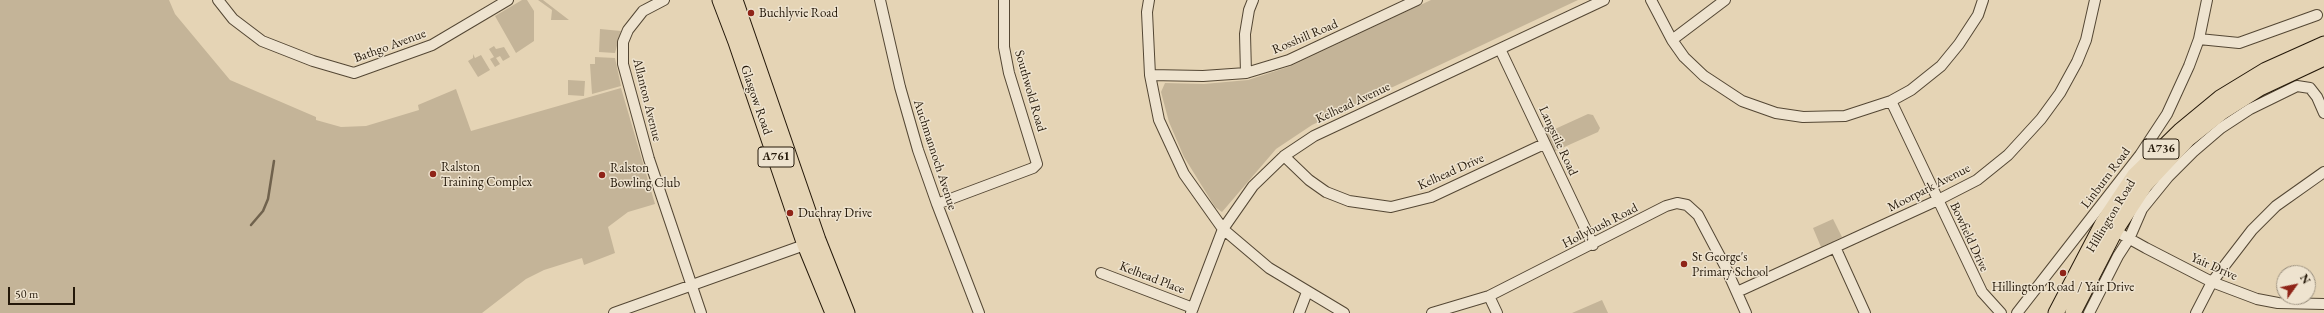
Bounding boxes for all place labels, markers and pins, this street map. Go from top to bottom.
place label: Buchlyvie Road [759,5,838,21]
marker: Buchlyvie Road [746,8,756,18]
place label: Ralston Training Complex [441,159,532,190]
place label: Ralston Bowling Club [610,160,680,191]
marker: Ralston Training Complex [428,169,438,179]
marker: Ralston Bowling Club [597,170,607,180]
place label: Duchray Drive [798,205,872,221]
marker: Duchray Drive [785,208,795,218]
place label: St George's Primary School [1692,249,1768,280]
marker: St George's Primary School [1679,259,1689,269]
marker: Hillington Road / Yair Drive [2058,268,2068,278]
place label: Hillington Road / Yair Drive [1992,279,2134,295]

